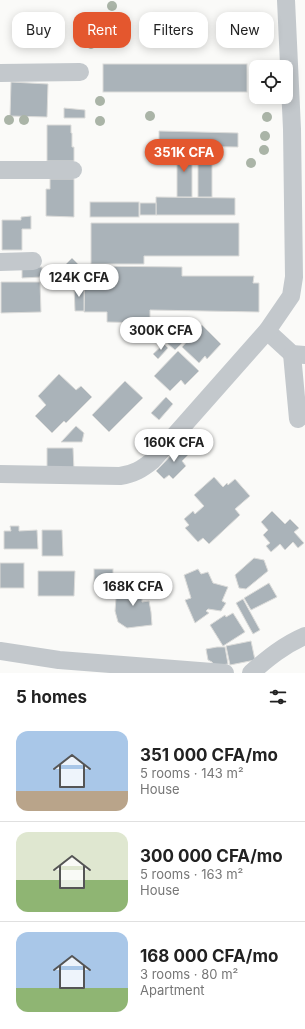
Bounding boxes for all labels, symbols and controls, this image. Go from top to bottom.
chip: Buy [12,12,65,48]
chip: Rent [73,12,131,48]
chip: Filters [139,12,208,48]
chip: New [216,12,274,48]
map controls [249,60,293,104]
button: locate [249,60,293,104]
pin: 351K CFA [143,139,225,173]
text: 351K CFA [154,144,214,160]
pin: 124K CFA [38,264,120,298]
text: 124K CFA [49,269,109,285]
pin: 300K CFA [120,317,202,351]
text: 300K CFA [129,322,193,338]
pin: 160K CFA [133,429,215,463]
text: 160K CFA [143,434,205,450]
pin: 168K CFA [92,573,174,607]
text: 168K CFA [103,578,163,594]
icon: filters [267,686,289,708]
text: 5 homes [16,687,87,707]
text: 351 000 CFA/mo [140,745,278,765]
icon: home [48,747,96,795]
text: 5 rooms · 143 m² [140,765,244,781]
text: House [140,781,180,797]
text: 300 000 CFA/mo [140,846,283,866]
icon: home [48,848,96,896]
text: 5 rooms · 163 m² [140,866,243,882]
text: House [140,882,180,898]
text: 168 000 CFA/mo [140,946,278,966]
icon: home [48,948,96,996]
text: 3 rooms · 80 m² [140,966,238,982]
text: Apartment [140,982,205,998]

